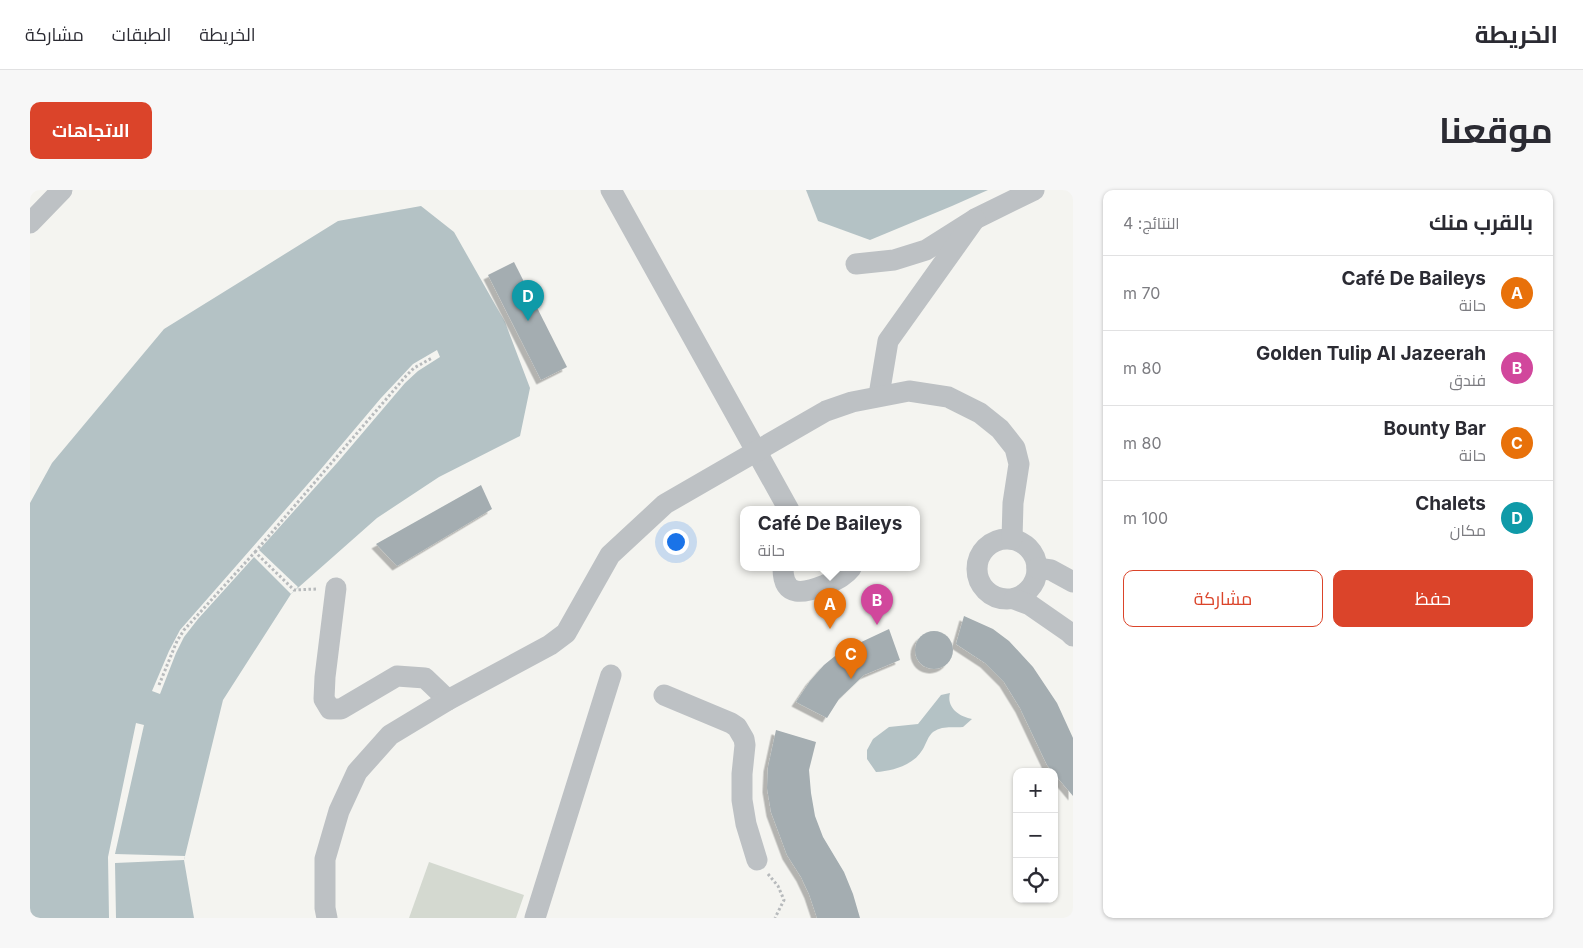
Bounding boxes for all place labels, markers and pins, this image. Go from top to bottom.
pin: D [512,280,544,321]
pin: B [861,584,893,625]
pin: A [814,588,846,629]
pin: C [835,638,867,679]

